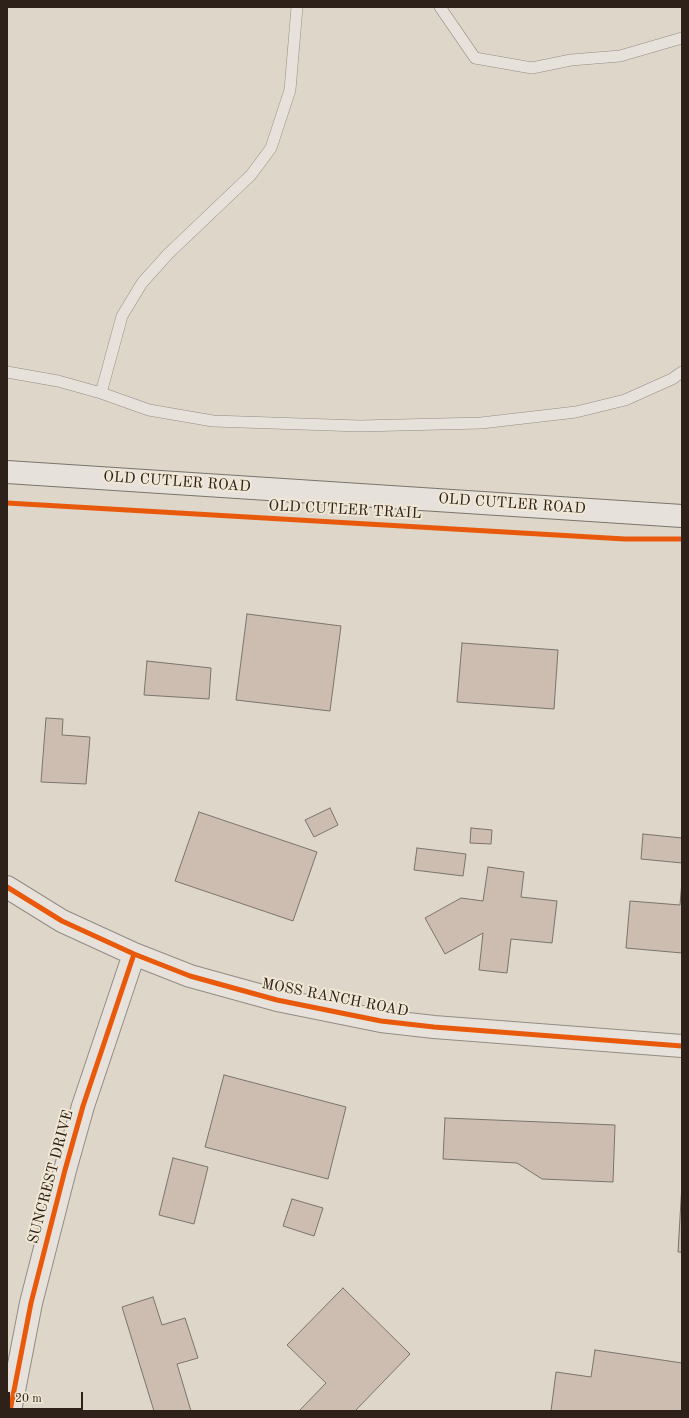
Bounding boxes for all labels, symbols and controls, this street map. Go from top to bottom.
street label: OLD CUTLER ROAD [103,468,251,496]
street label: OLD CUTLER ROAD [438,490,586,518]
street label: OLD CUTLER TRAIL [268,497,422,523]
street label: MOSS RANCH ROAD [260,975,410,1021]
street label: SUNCREST DRIVE [24,1108,78,1246]
scale bar [10,1384,85,1410]
text: 20 m [15,1393,42,1405]

